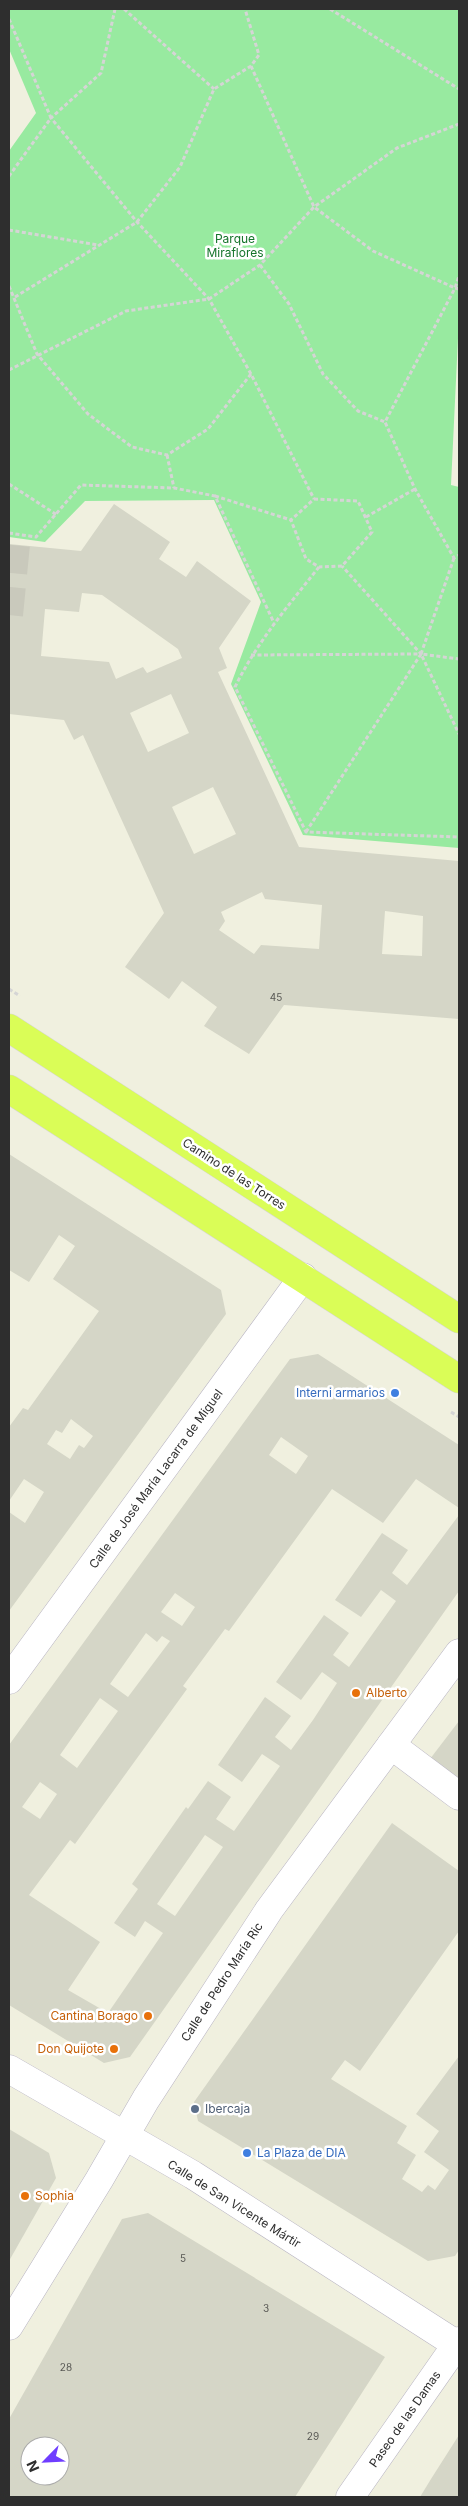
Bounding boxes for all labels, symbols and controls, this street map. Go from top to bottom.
park label: Parque Miraflores [206,231,264,260]
house number: 45 [270,991,282,1003]
street label: Camino de las Torres [180,1135,289,1213]
place label: Interni armarios [296,1385,385,1400]
street label: Calle de José María Lacarra de Miguel [86,1386,226,1571]
marker: Interni armarios [389,1387,401,1399]
place label: Alberto [366,1685,407,1700]
marker: Alberto [350,1687,362,1699]
street label: Calle de Pedro María Ric [177,1919,266,2044]
place label: Cantina Borago [51,2008,138,2023]
marker: Cantina Borago [142,2010,154,2022]
place label: Don Quijote [38,2041,104,2056]
marker: Don Quijote [108,2043,120,2055]
place label: Ibercaja [205,2101,250,2116]
marker: Ibercaja [189,2103,201,2115]
place label: La Plaza de DIA [257,2145,346,2160]
marker: La Plaza de DIA [241,2147,253,2159]
street label: Calle de San Vicente Mártir [165,2156,304,2251]
place label: Sophia [35,2188,74,2203]
marker: Sophia [19,2190,31,2202]
house number: 5 [180,2252,186,2264]
house number: 3 [263,2302,269,2314]
house number: 28 [60,2361,72,2373]
street label: Paseo de las Damas [366,2368,444,2470]
house number: 29 [307,2430,319,2442]
north arrow [20,2436,70,2486]
text: N [23,2458,43,2475]

